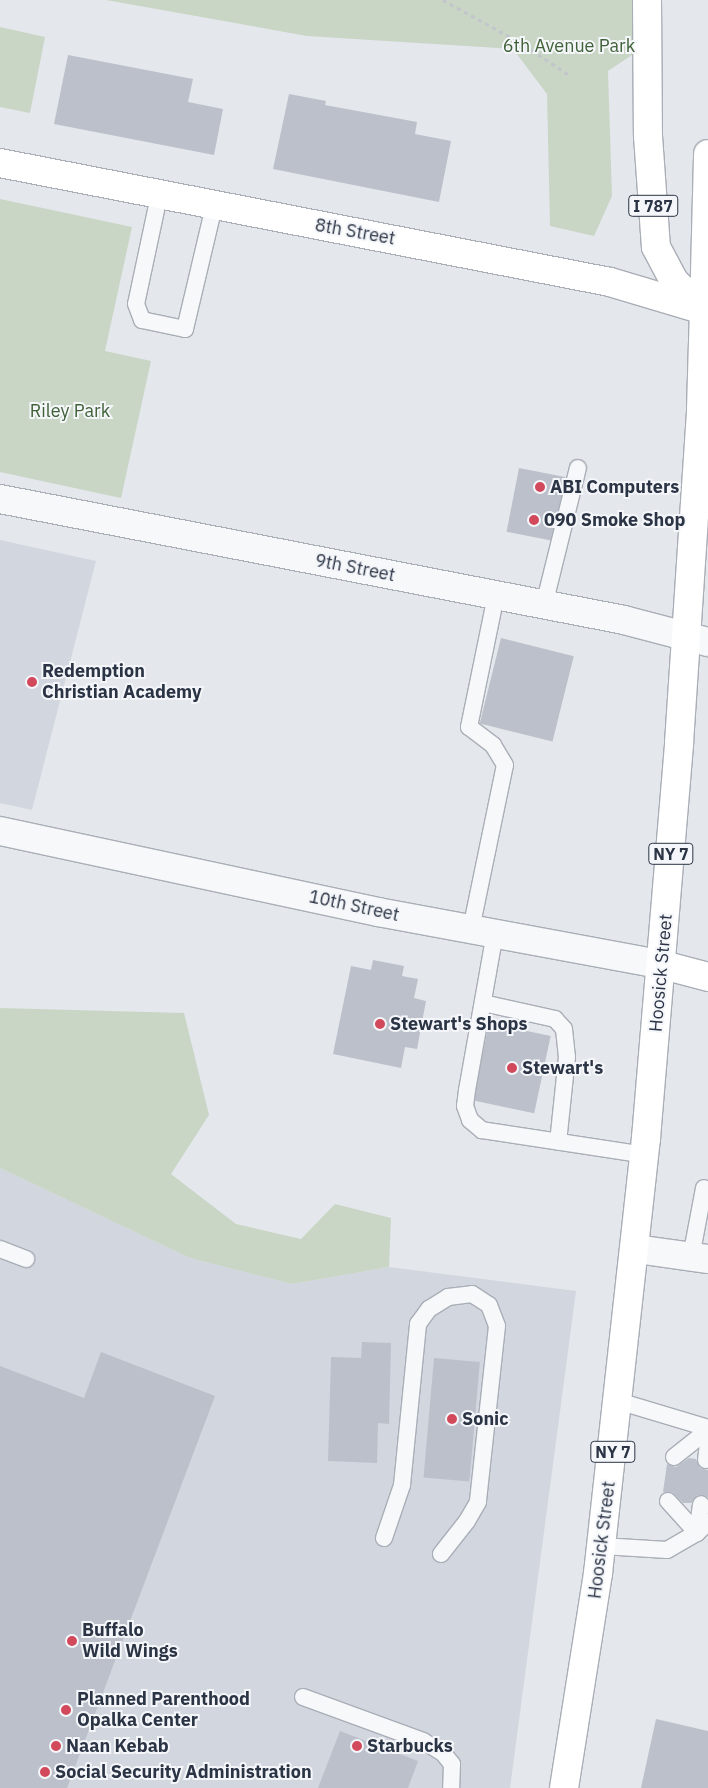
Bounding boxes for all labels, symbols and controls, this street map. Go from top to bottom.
park label: 6th Avenue Park [503,35,635,57]
road number: I 787 [628,192,678,220]
street label: 8th Street [313,214,397,250]
park label: Riley Park [30,400,110,422]
place label: ABI Computers [550,476,679,498]
marker: ABI Computers [534,481,546,493]
place label: 090 Smoke Shop [544,509,685,531]
marker: 090 Smoke Shop [528,514,540,526]
street label: 9th Street [313,550,397,586]
place label: Redemption Christian Academy [42,661,202,704]
marker: Redemption Christian Academy [26,676,38,688]
road number: NY 7 [647,841,695,868]
street label: 10th Street [307,886,401,926]
street label: Hoosick Street [645,913,677,1033]
place label: Stewart's Shops [390,1013,528,1035]
marker: Stewart's Shops [374,1018,386,1030]
place label: Stewart's [522,1057,603,1079]
marker: Stewart's [506,1062,518,1074]
place label: Sonic [462,1408,509,1430]
marker: Sonic [446,1413,458,1425]
road number: NY 7 [589,1438,637,1465]
street label: Hoosick Street [584,1480,620,1600]
place label: Buffalo Wild Wings [82,1620,178,1662]
marker: Buffalo Wild Wings [66,1635,78,1647]
place label: Planned Parenthood Opalka Center [77,1689,250,1732]
marker: Planned Parenthood Opalka Center [59,1703,73,1717]
place label: Naan Kebab [66,1735,169,1757]
place label: Starbucks [367,1735,453,1757]
marker: Naan Kebab [50,1740,62,1752]
marker: Starbucks [351,1740,363,1752]
place label: Social Security Administration [55,1761,312,1783]
marker: Social Security Administration [39,1766,51,1778]

